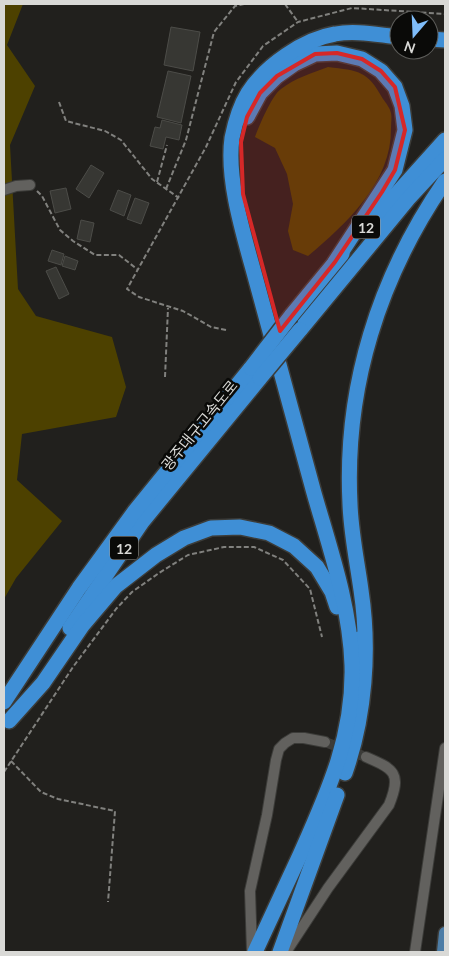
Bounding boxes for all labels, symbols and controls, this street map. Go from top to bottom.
north arrow [389,10,439,60]
text: N [402,38,417,58]
road number: 12 [352,216,380,238]
street label: 광주대구고속도로 [157,376,241,474]
road number: 12 [110,536,138,560]

